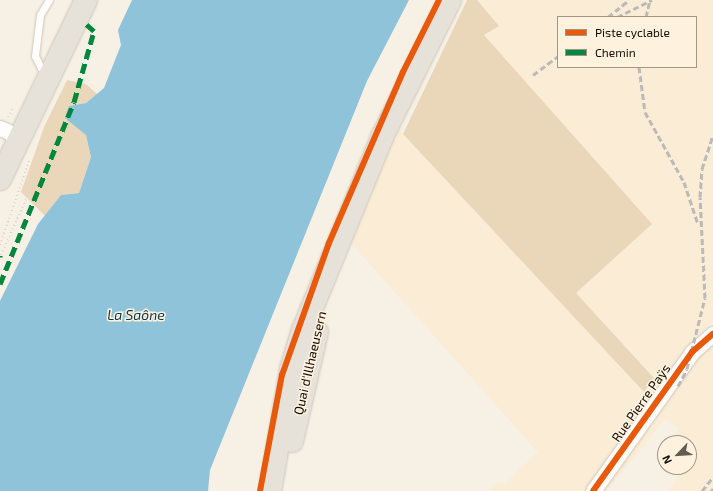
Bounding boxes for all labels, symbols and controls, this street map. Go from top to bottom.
legend [557,16,697,68]
text: Piste cyclable [595,25,670,39]
text: Chemin [595,45,636,59]
water label: La Saône [107,307,165,323]
street label: Quai d'Illhaeusern [290,310,330,416]
street label: Rue Pierre Paÿs [608,361,674,445]
north arrow [657,435,697,475]
text: N [659,454,674,466]

